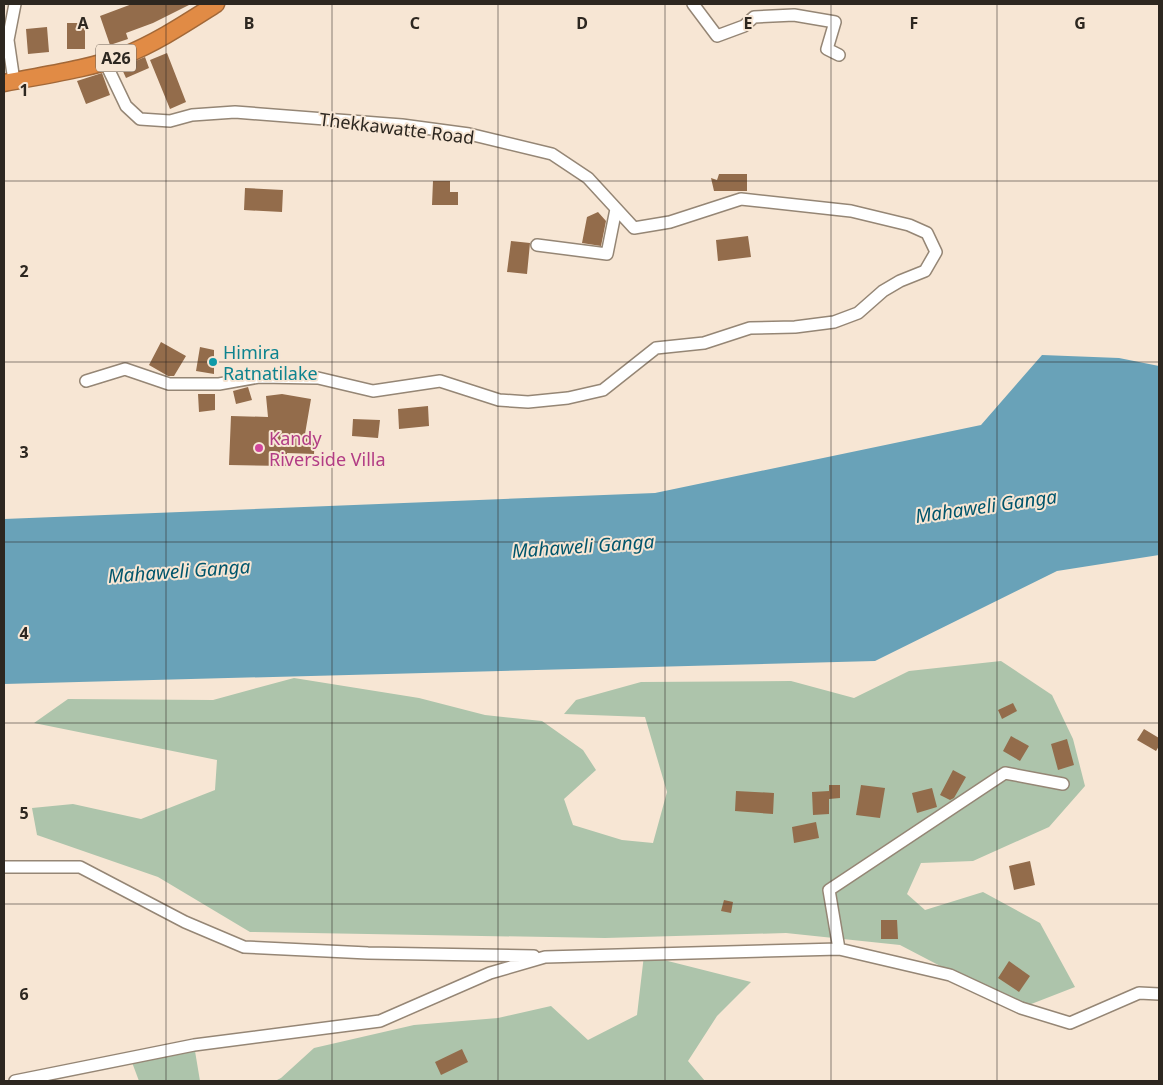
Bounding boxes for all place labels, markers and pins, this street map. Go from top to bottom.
place label: Himira Ratnatilake [223,340,318,385]
marker: Himira Ratnatilake [207,356,219,368]
place label: Kandy Riverside Villa [269,426,386,471]
marker: Kandy Riverside Villa [253,442,265,454]

